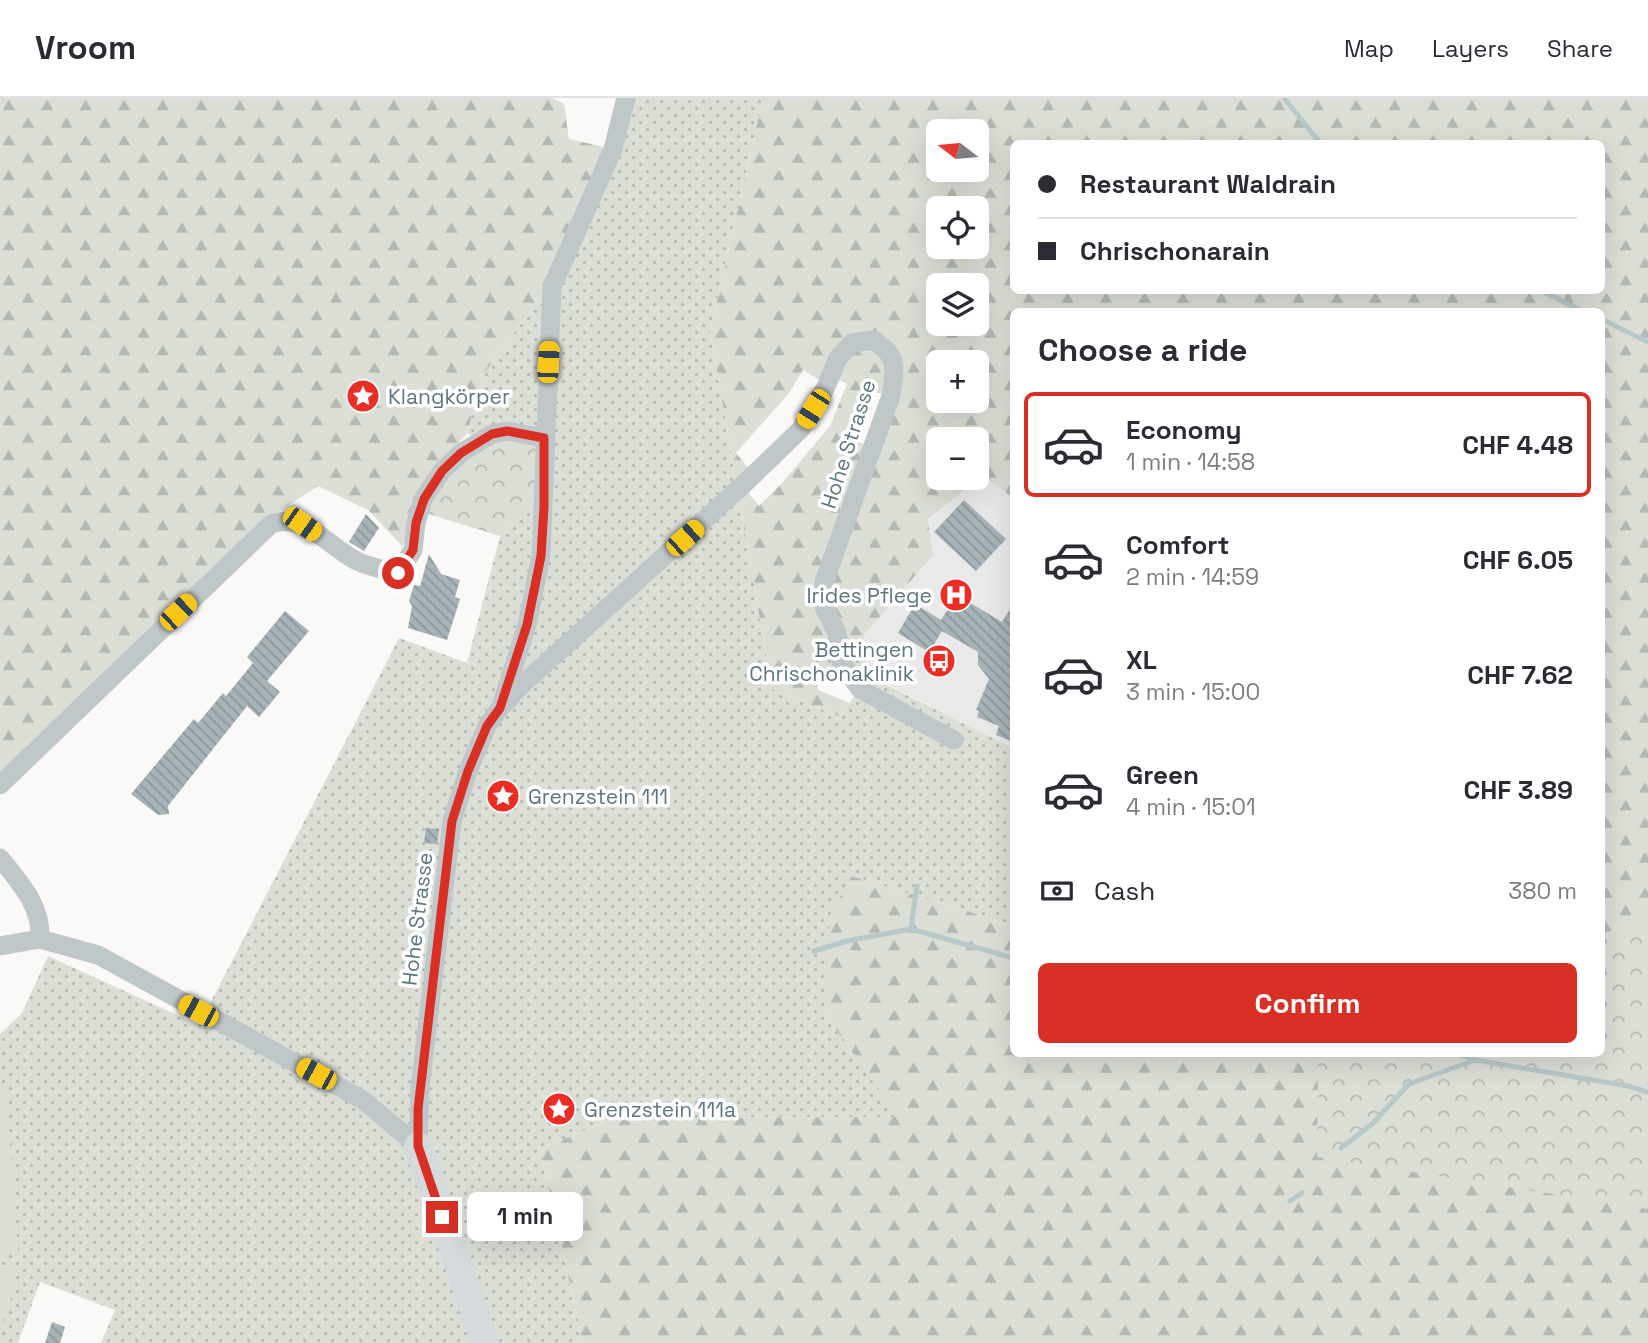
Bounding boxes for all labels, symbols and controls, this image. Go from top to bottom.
text: Vroom [35,27,136,69]
text: Map [1344,33,1394,64]
text: Layers [1432,33,1509,64]
text: Share [1547,33,1613,64]
north arrow [926,119,989,182]
map controls [926,119,989,490]
text: Restaurant Waldrain [1080,167,1336,201]
button: locate [926,196,989,259]
text: Chrischonarain [1080,234,1270,268]
button: layers [926,273,989,336]
text: Choose a ride [1038,330,1248,370]
car [537,340,560,384]
button: + [926,350,989,413]
street label: Hohe Strasse [814,376,882,512]
place icon: Klangkörper [344,377,382,415]
place label: Klangkörper [388,383,510,410]
car [793,386,834,432]
icon: car [1042,413,1105,476]
text: Economy [1126,413,1242,447]
button: − [926,427,989,490]
text: CHF 4.48 [1462,428,1573,462]
text: 1 min · 14:58 [1126,447,1255,477]
car [279,503,326,545]
car [663,516,708,560]
icon: car [1042,528,1105,591]
text: Comfort [1126,528,1229,562]
text: CHF 6.05 [1463,543,1573,577]
route start [382,557,414,589]
text: 2 min · 14:59 [1126,562,1259,592]
hospital icon: Irides Pflege [937,576,975,614]
place label: Irides Pflege [807,582,932,609]
car [156,590,201,634]
place label: Bettingen Chrischonaklinik [749,636,914,687]
bus stop icon: Bettingen Chrischonaklinik [920,642,958,680]
icon: car [1042,643,1105,706]
text: XL [1126,643,1157,677]
text: CHF 7.62 [1467,658,1573,692]
text: 3 min · 15:00 [1126,677,1260,707]
icon: car [1042,758,1105,821]
text: Green [1126,758,1199,792]
text: CHF 3.89 [1463,773,1573,807]
place icon: Grenzstein 111 [484,777,522,815]
place label: Grenzstein 111 [528,783,668,810]
text: 4 min · 15:01 [1126,792,1256,822]
street label: Hohe Strasse [395,851,439,987]
icon: cash [1038,872,1076,910]
text: Cash [1094,874,1155,908]
text: 380 m [1508,876,1577,906]
button: Confirm [1038,963,1577,1043]
car [175,992,222,1030]
car [293,1055,340,1093]
place icon: Grenzstein 111a [540,1090,578,1128]
place label: Grenzstein 111a [584,1096,736,1123]
callout: 1 min [466,1192,582,1242]
route end [426,1201,458,1233]
text: 1 min [497,1201,553,1231]

